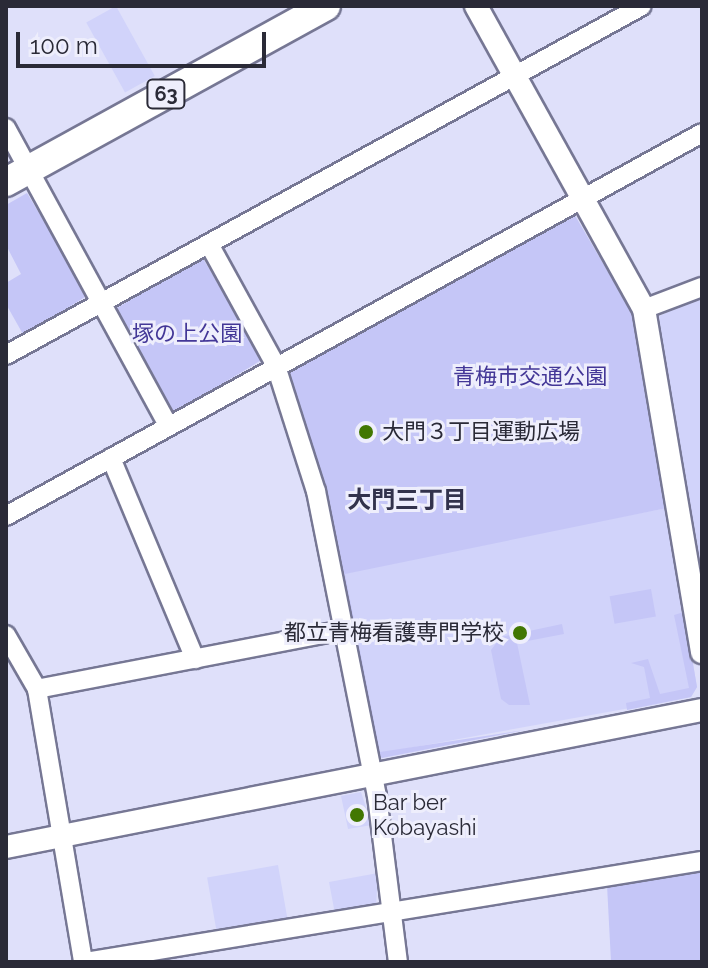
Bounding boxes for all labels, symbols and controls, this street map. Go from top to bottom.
scale bar [20,16,270,66]
text: 100 m [30,31,98,60]
road number: 63 [146,78,186,110]
park label: 塚の上公園 [132,321,242,347]
park label: 青梅市交通公園 [453,364,607,390]
place label: 大門３丁目運動広場 [382,419,580,445]
marker: 大門３丁目運動広場 [357,423,375,441]
district label: 大門三丁目 [347,486,467,514]
place label: 都立青梅看護専門学校 [284,620,504,646]
marker: 都立青梅看護専門学校 [511,624,529,642]
place label: Bar ber Kobayashi [373,789,477,840]
marker: Bar ber Kobayashi [348,806,366,824]

